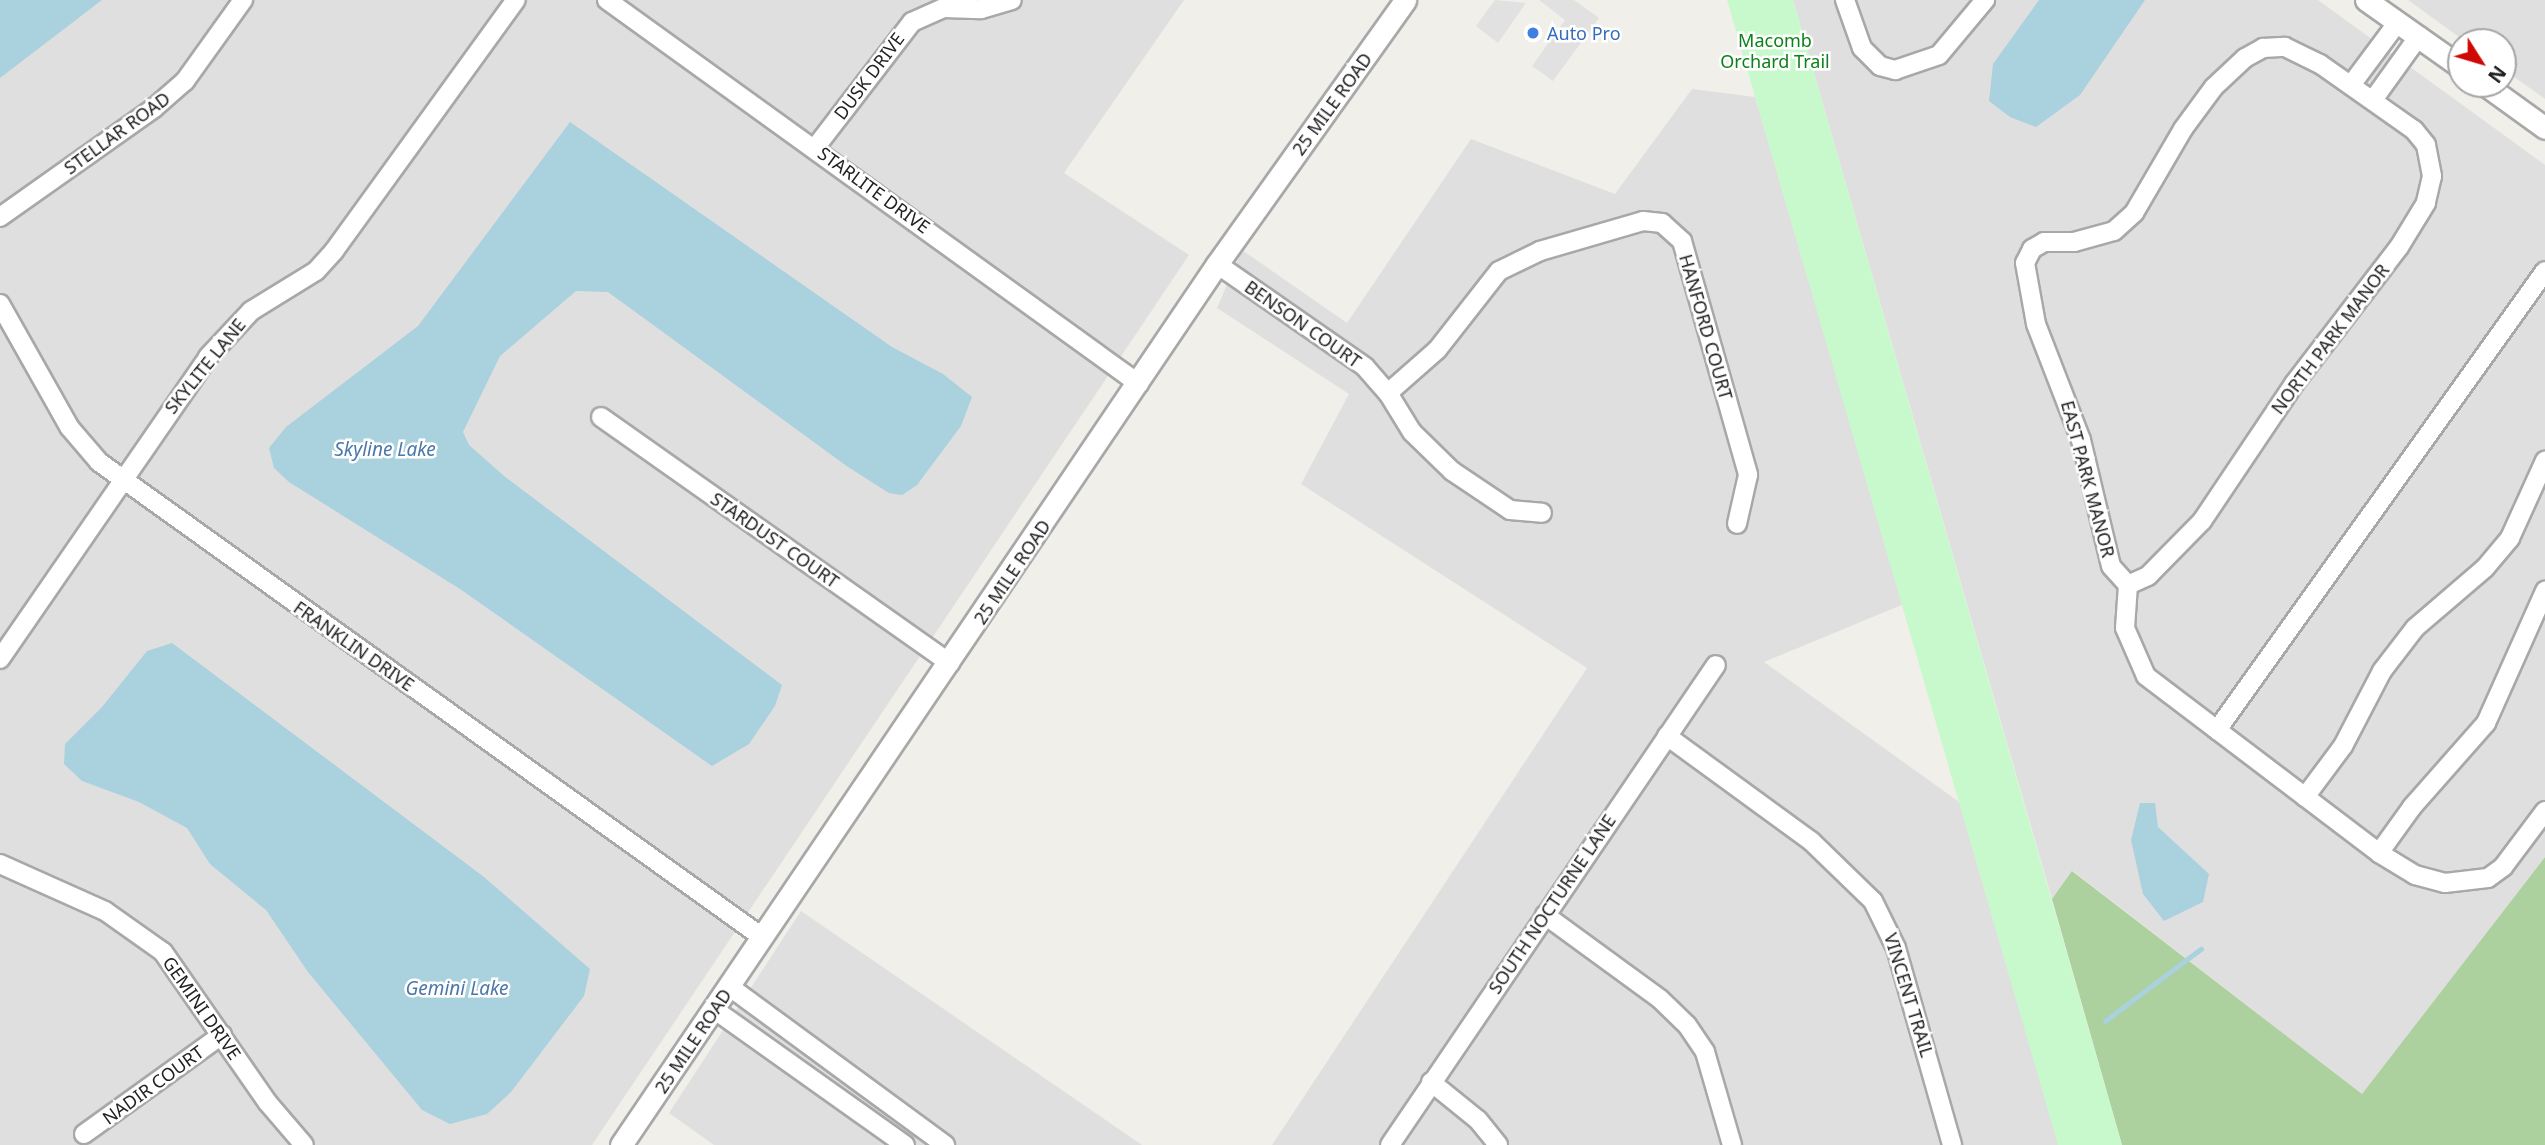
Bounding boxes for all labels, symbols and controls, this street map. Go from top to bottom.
place label: Auto Pro [1547,22,1621,44]
marker: Auto Pro [1525,25,1541,41]
street label: DUSK DRIVE [829,28,909,124]
north arrow [2447,28,2517,98]
park label: Macomb Orchard Trail [1720,30,1830,72]
street label: 25 MILE ROAD [1288,49,1376,159]
text: N [2482,60,2512,88]
street label: STELLAR ROAD [60,87,174,179]
street label: STARLITE DRIVE [814,142,934,238]
street label: HANFORD COURT [1675,252,1737,402]
street label: NORTH PARK MANOR [2267,260,2393,418]
street label: BENSON COURT [1241,276,1365,372]
street label: SKYLITE LANE [160,314,250,418]
street label: EAST PARK MANOR [2057,398,2119,560]
water label: Skyline Lake [334,439,436,461]
street label: STARDUST COURT [707,488,843,592]
street label: 25 MILE ROAD [969,516,1055,628]
street label: FRANKLIN DRIVE [290,596,418,696]
street label: SOUTH NOCTURNE LANE [1484,810,1620,998]
street label: VINCENT TRAIL [1880,930,1938,1060]
street label: GEMINI DRIVE [158,952,246,1064]
water label: Gemini Lake [405,978,509,1000]
street label: 25 MILE ROAD [650,985,736,1097]
street label: NADIR COURT [98,1041,208,1129]

